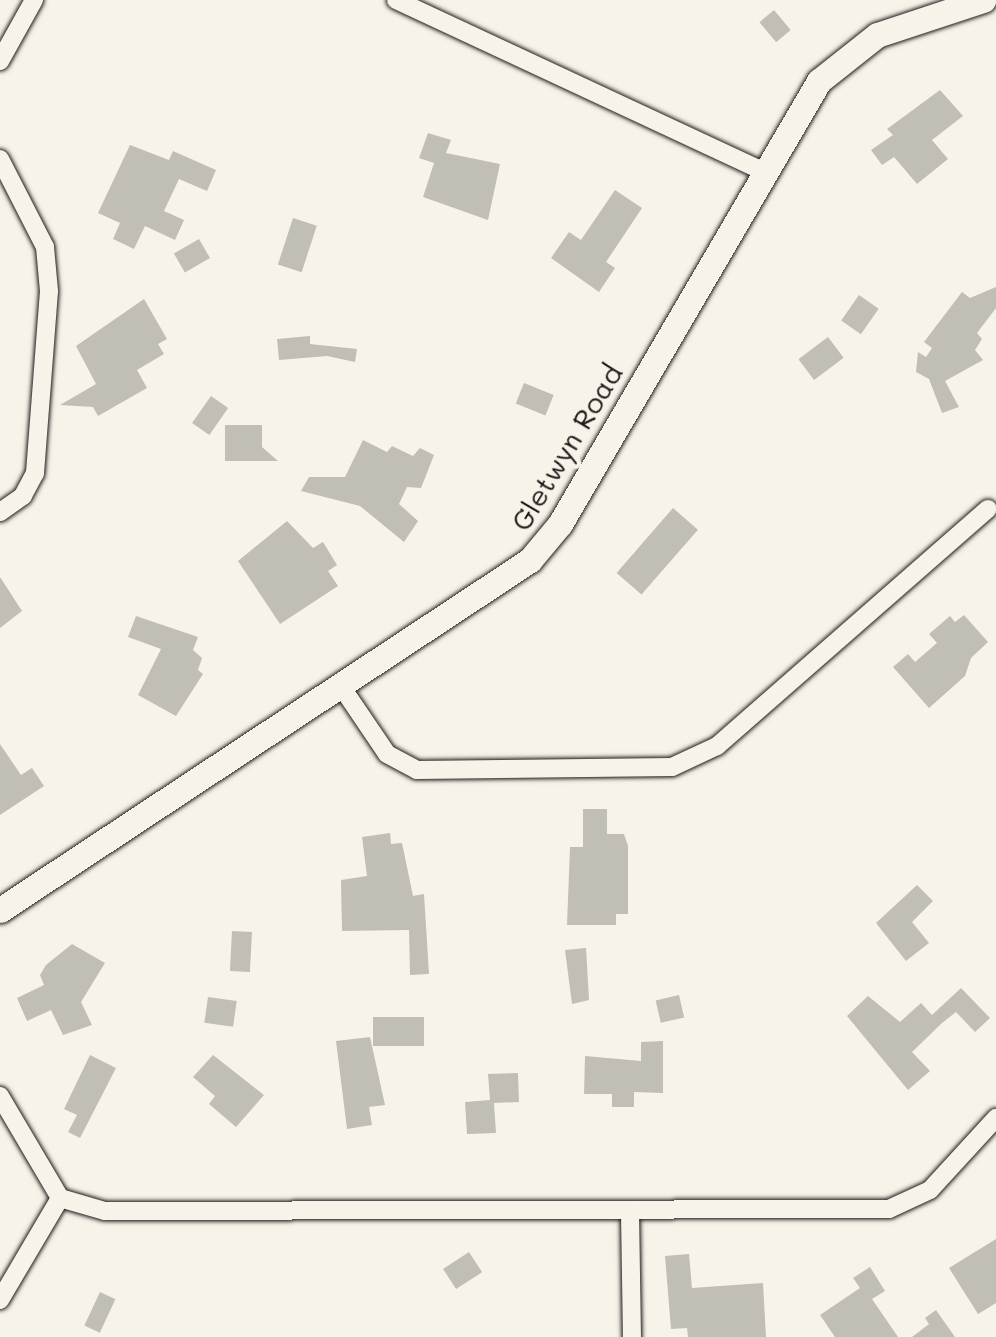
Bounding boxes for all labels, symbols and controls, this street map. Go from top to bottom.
street label: Gletwyn Road [503,358,629,536]

